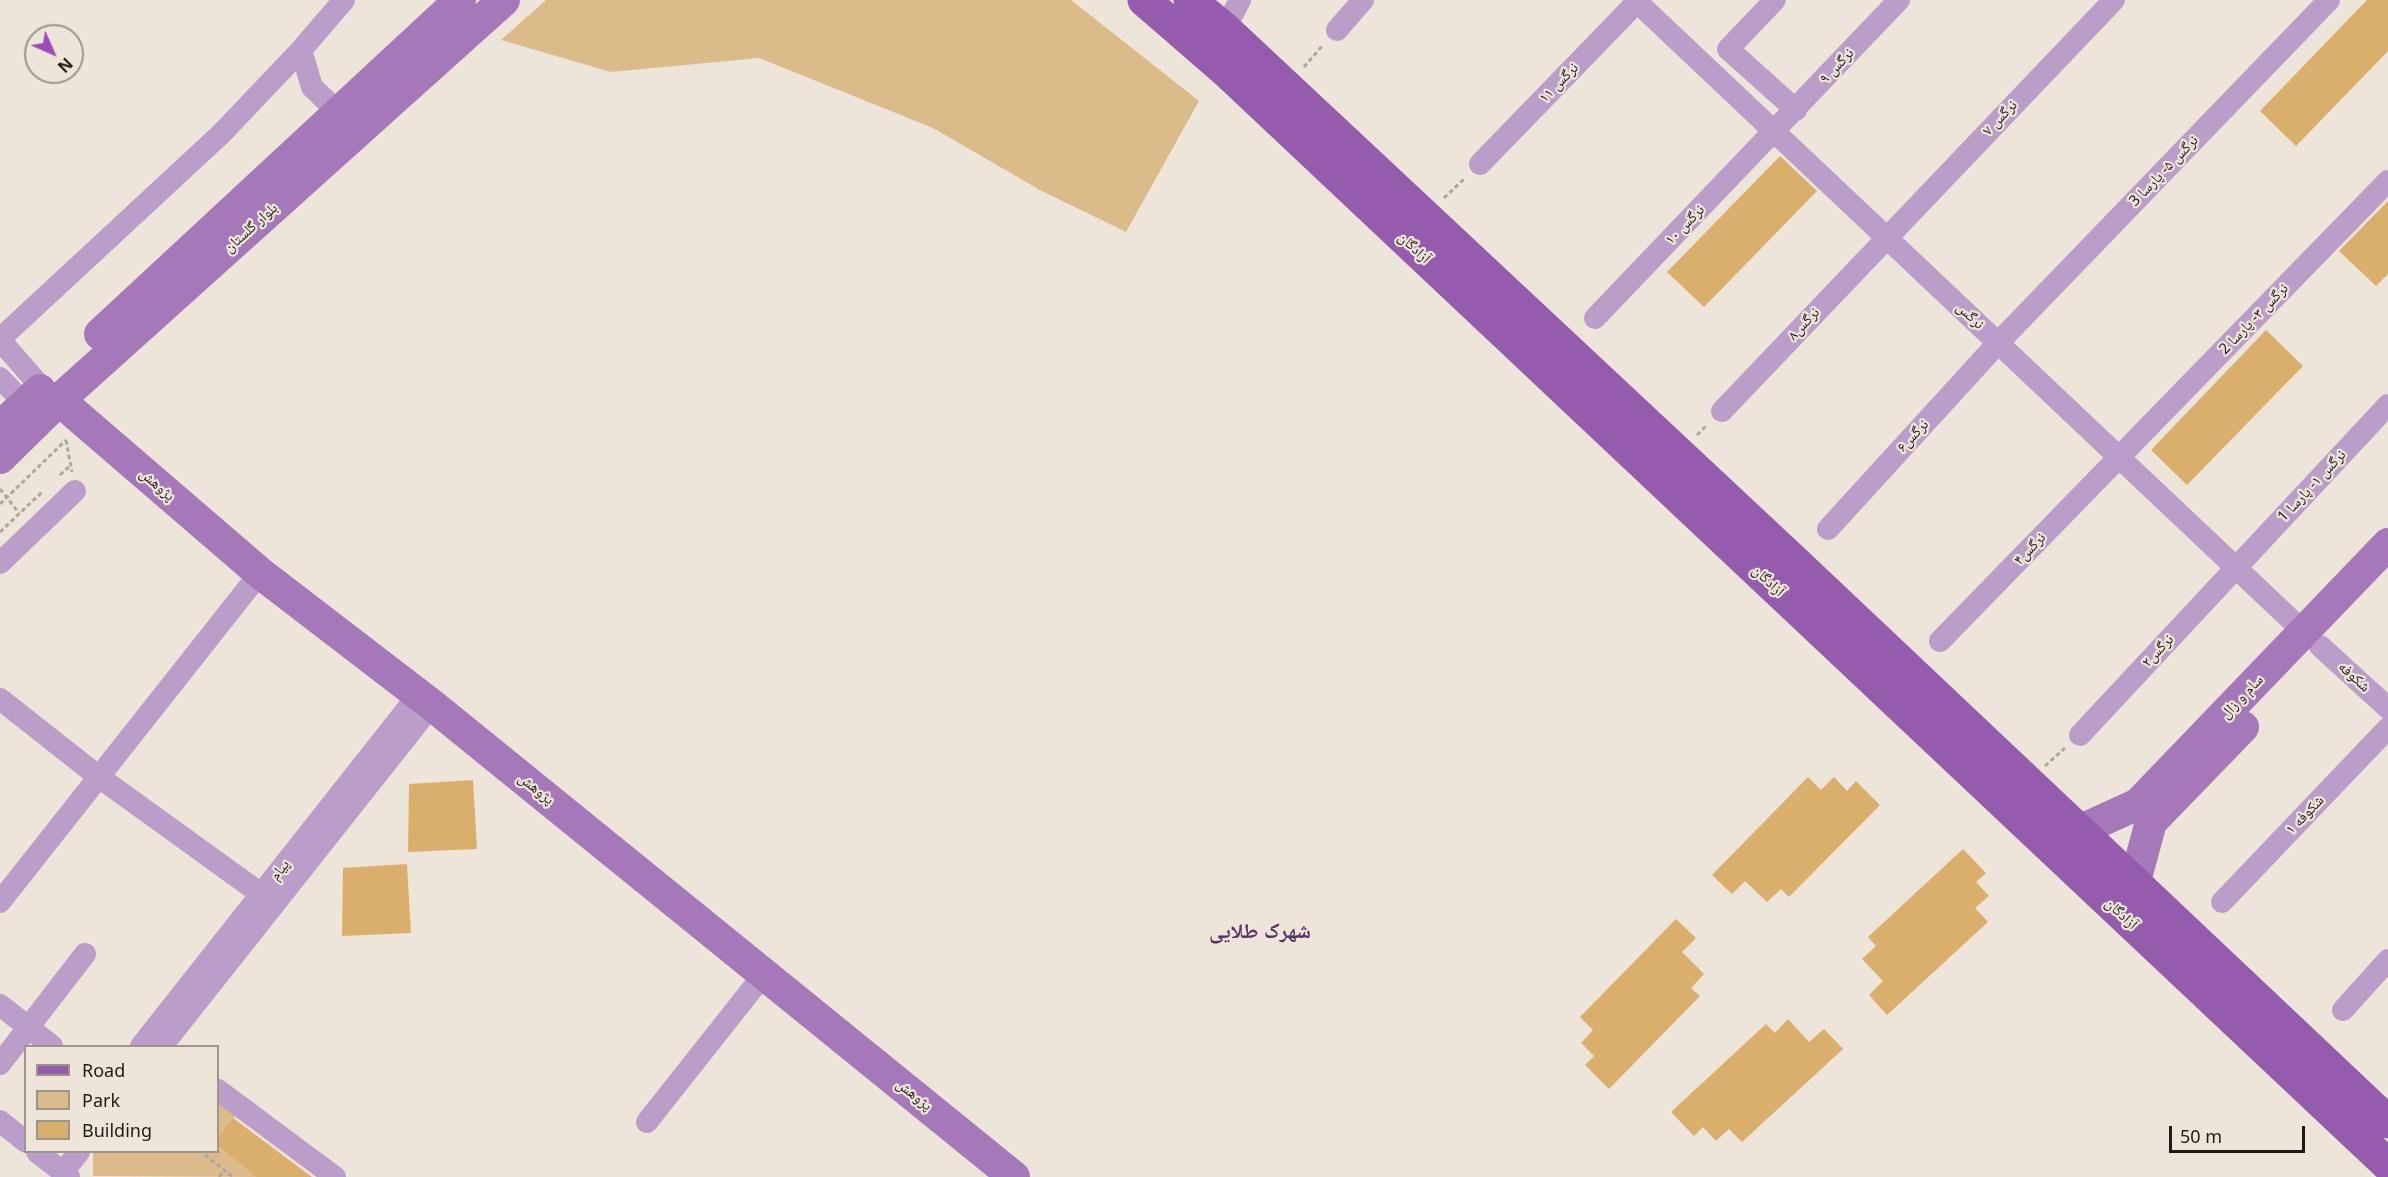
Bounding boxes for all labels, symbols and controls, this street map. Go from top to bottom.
north arrow [24,24,84,84]
street label: نرگس ۹ [1816,44,1858,88]
text: N [53,53,78,78]
street label: نرگس ۱۱ [1535,59,1583,107]
street label: نرگس ۷ [1979,97,2021,139]
street label: نرگس ۵- پارسا 3 [2126,132,2202,210]
street label: بلوار گلستان [220,199,282,257]
street label: نرگس ۱۰ [1661,201,1709,249]
street label: آزادگان [1394,228,1434,268]
street label: نرگس ۳- پارسا 2 [2216,280,2292,358]
street label: نرگس [1952,299,1988,333]
street label: نرگس۸ [1784,304,1824,344]
street label: نرگس۶ [1893,416,1933,456]
street label: نرگس ۱- پارسا 1 [2274,446,2350,526]
street label: پژوهش [136,465,178,505]
street label: نرگس۴ [2010,529,2050,569]
street label: آزادگان [1748,561,1788,601]
street label: نرگس۲ [2138,631,2178,671]
street label: شکوفه [2334,658,2374,696]
street label: سام و زال [2217,671,2267,723]
street label: پژوهش [514,769,558,809]
street label: شکوفه ۱ [2282,792,2328,838]
street label: پیام [266,856,294,884]
street label: آزادگان [2101,894,2141,934]
district label: شهرک طلایی [1209,919,1311,945]
legend [24,1045,219,1153]
text: Road [82,1058,125,1082]
street label: پژوهش [892,1075,936,1115]
text: Park [82,1088,120,1112]
scale bar [2172,1114,2308,1152]
text: Building [82,1118,152,1142]
text: 50 m [2180,1124,2222,1148]

